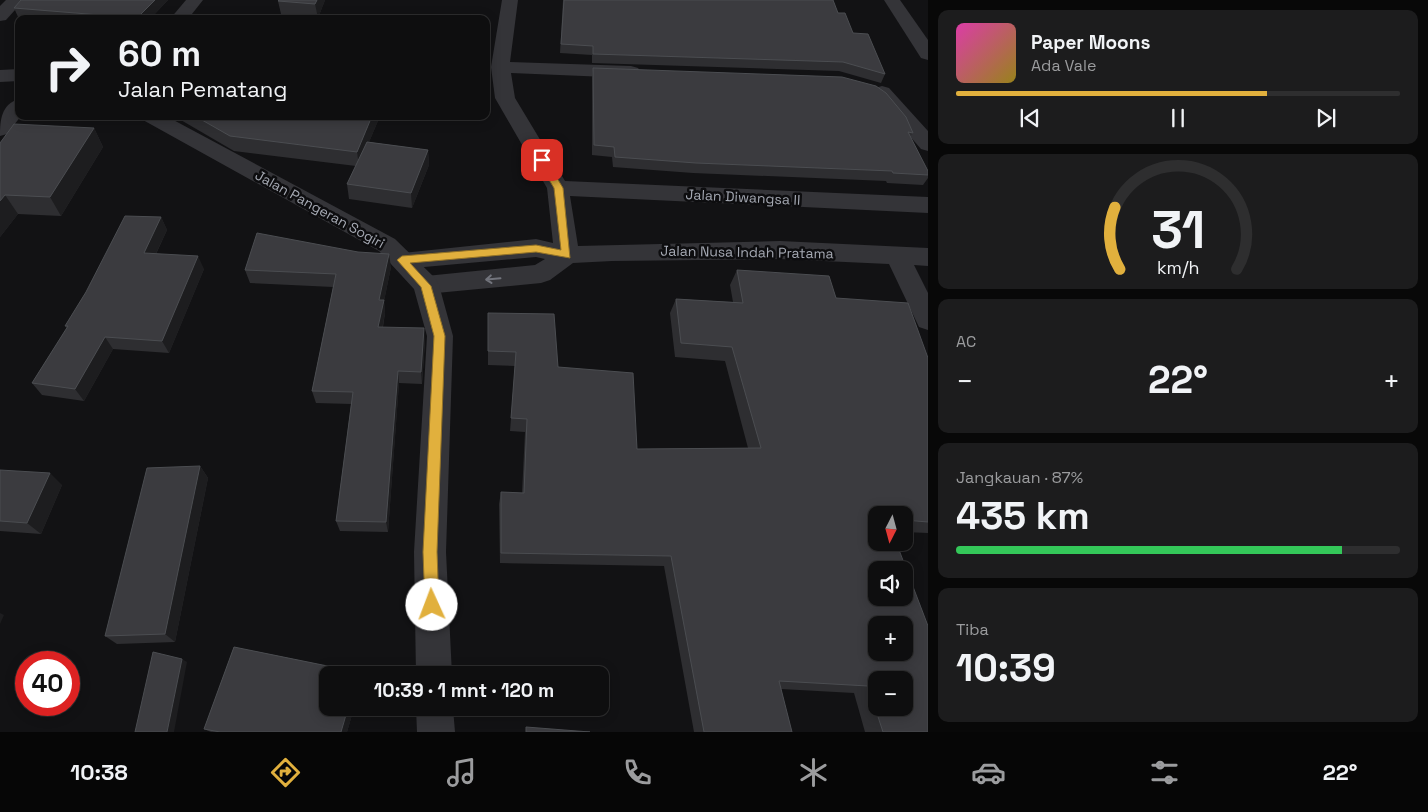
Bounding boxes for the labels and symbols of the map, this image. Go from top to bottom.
pin [521,139,563,181]
street label: Jalan Pangeran Sogiri [252,166,388,252]
street label: Jalan Diwangsa II [685,185,801,209]
street label: Jalan Nusa Indah Pratama [660,241,834,263]
one-way arrow [485,274,501,284]
north arrow [868,506,912,551]
position arrow [405,578,457,630]
speed limit sign: 40 [15,651,80,716]

